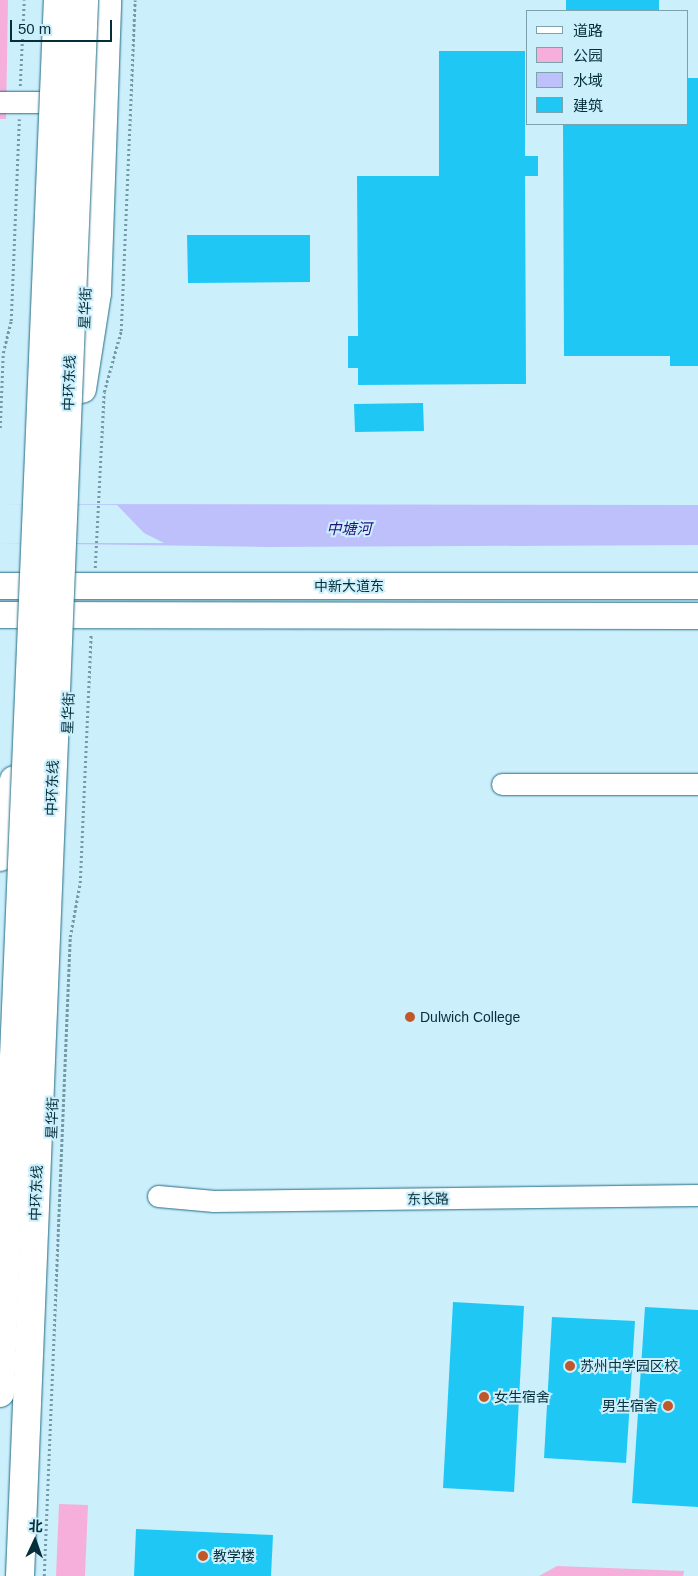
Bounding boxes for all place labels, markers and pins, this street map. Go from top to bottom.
place label: Dulwich College [420,1009,520,1025]
marker: Dulwich College [404,1011,416,1023]
place label: 苏州中学园区校 [580,1358,678,1374]
marker: 苏州中学园区校 [564,1360,576,1372]
place label: 女生宿舍 [494,1389,550,1405]
marker: 女生宿舍 [478,1391,490,1403]
place label: 男生宿舍 [602,1398,658,1414]
marker: 男生宿舍 [662,1400,674,1412]
place label: 教学楼 [213,1548,255,1564]
marker: 教学楼 [197,1550,209,1562]

